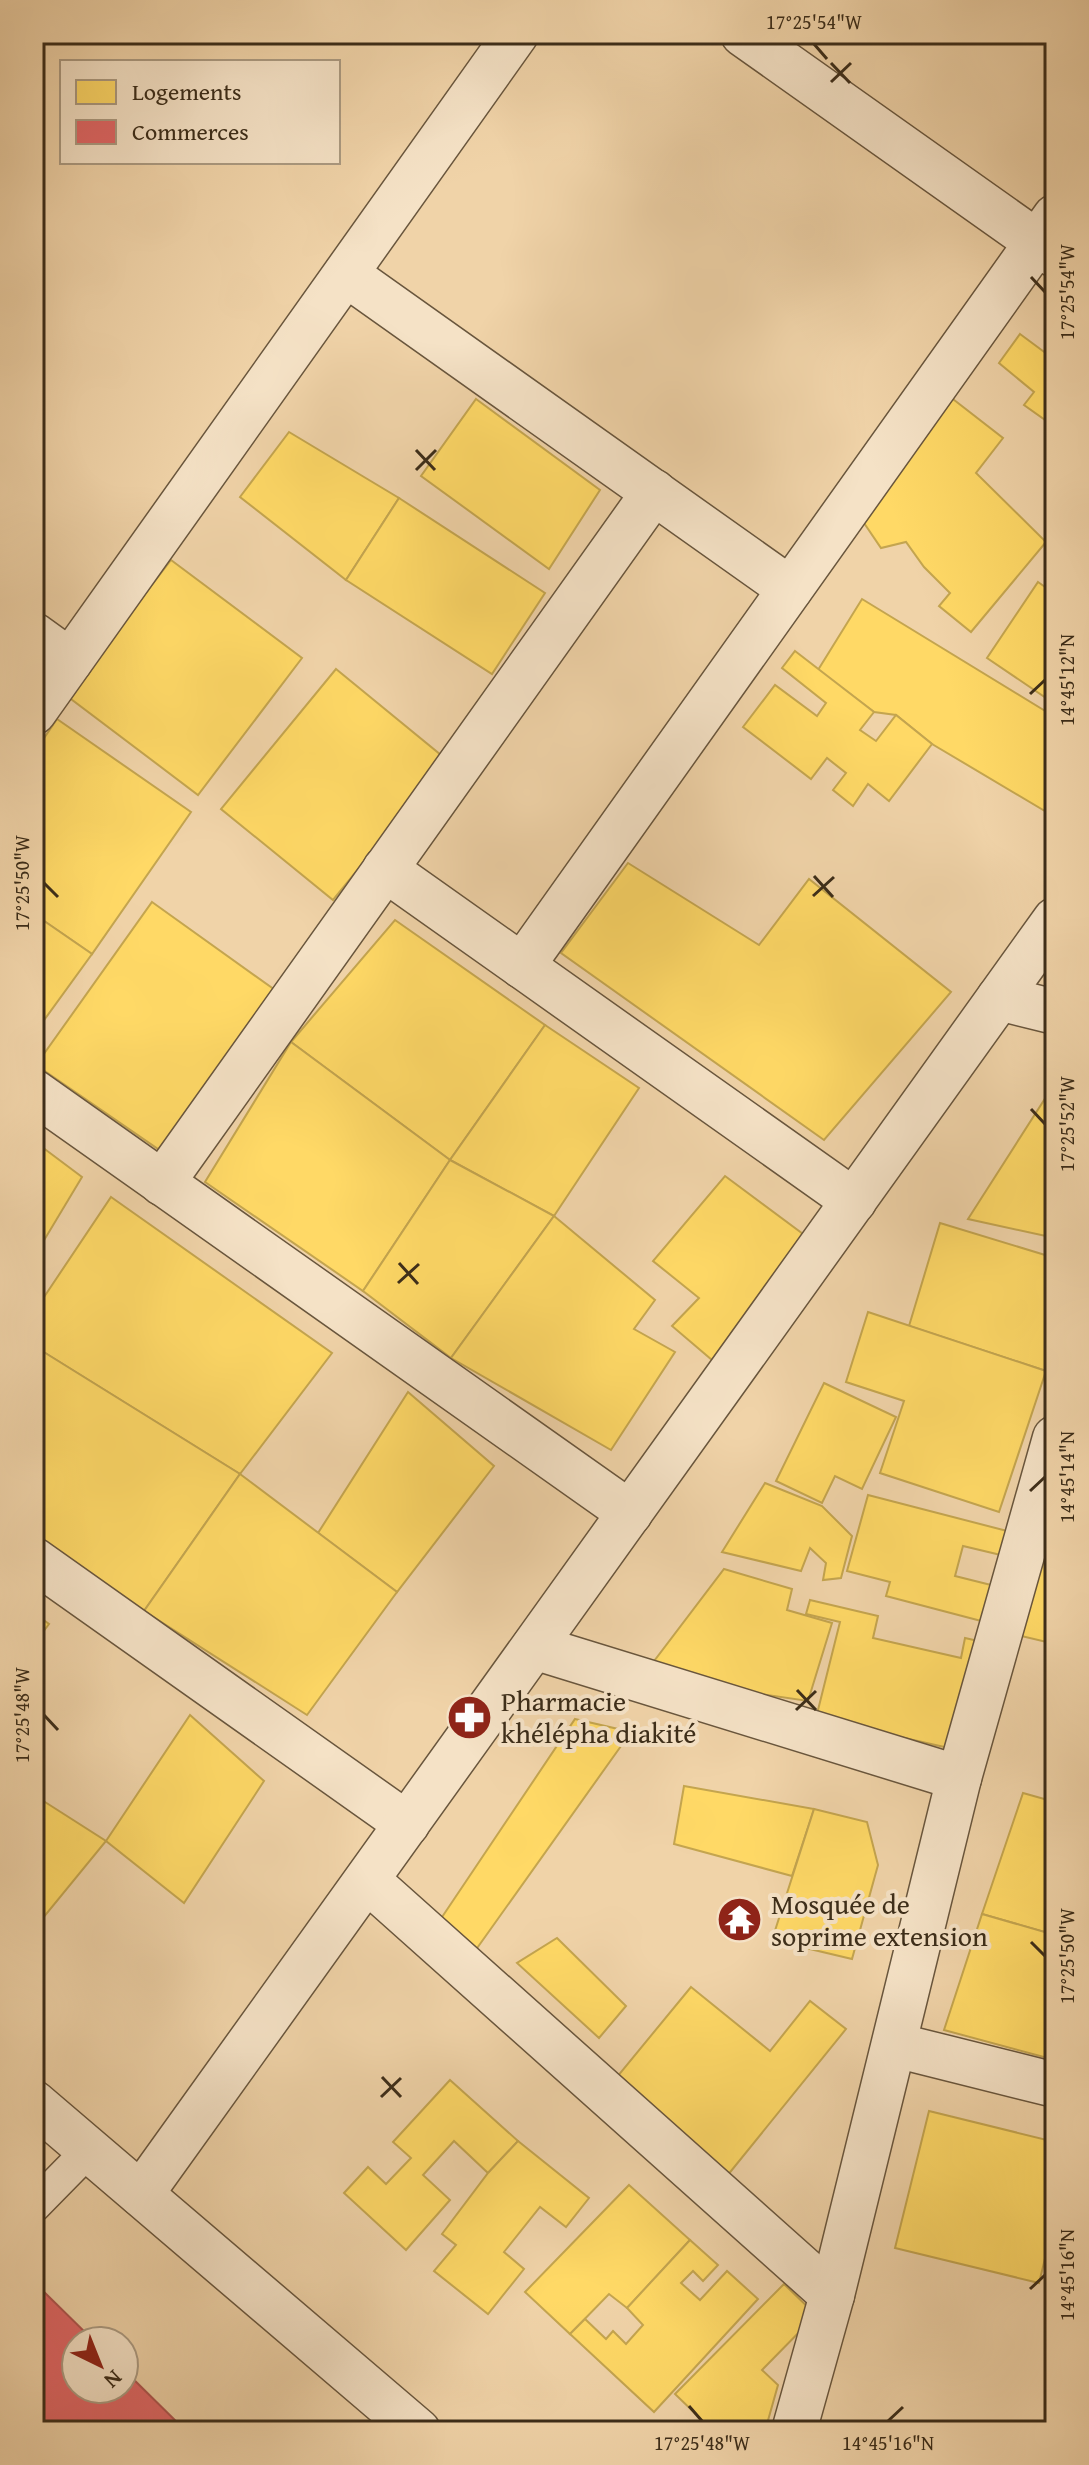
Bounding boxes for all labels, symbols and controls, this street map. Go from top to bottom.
text: 17°25'54"W [766,7,862,36]
legend [60,60,340,164]
text: Logements [132,74,242,109]
text: Commerces [132,114,249,149]
text: 17°25'54"W [1052,244,1081,340]
text: 14°45'12"N [1052,634,1081,726]
text: 17°25'50"W [7,835,36,931]
text: 17°25'52"W [1052,1076,1081,1172]
text: 14°45'14"N [1052,1431,1081,1523]
text: 17°25'48"W [7,1667,36,1763]
place label: Pharmacie khélépha diakité [501,1680,696,1753]
pharmacy icon: Pharmacie khélépha diakité [446,1693,494,1741]
place label: Mosquée de soprime extension [771,1883,988,1956]
temple icon: Mosquée de soprime extension [716,1896,764,1944]
text: 17°25'50"W [1052,1908,1081,2004]
text: 14°45'16"N [1052,2229,1081,2321]
north arrow [60,2325,140,2405]
text: N [97,2363,130,2397]
text: 17°25'48"W [654,2428,750,2457]
text: 14°45'16"N [842,2428,934,2457]

